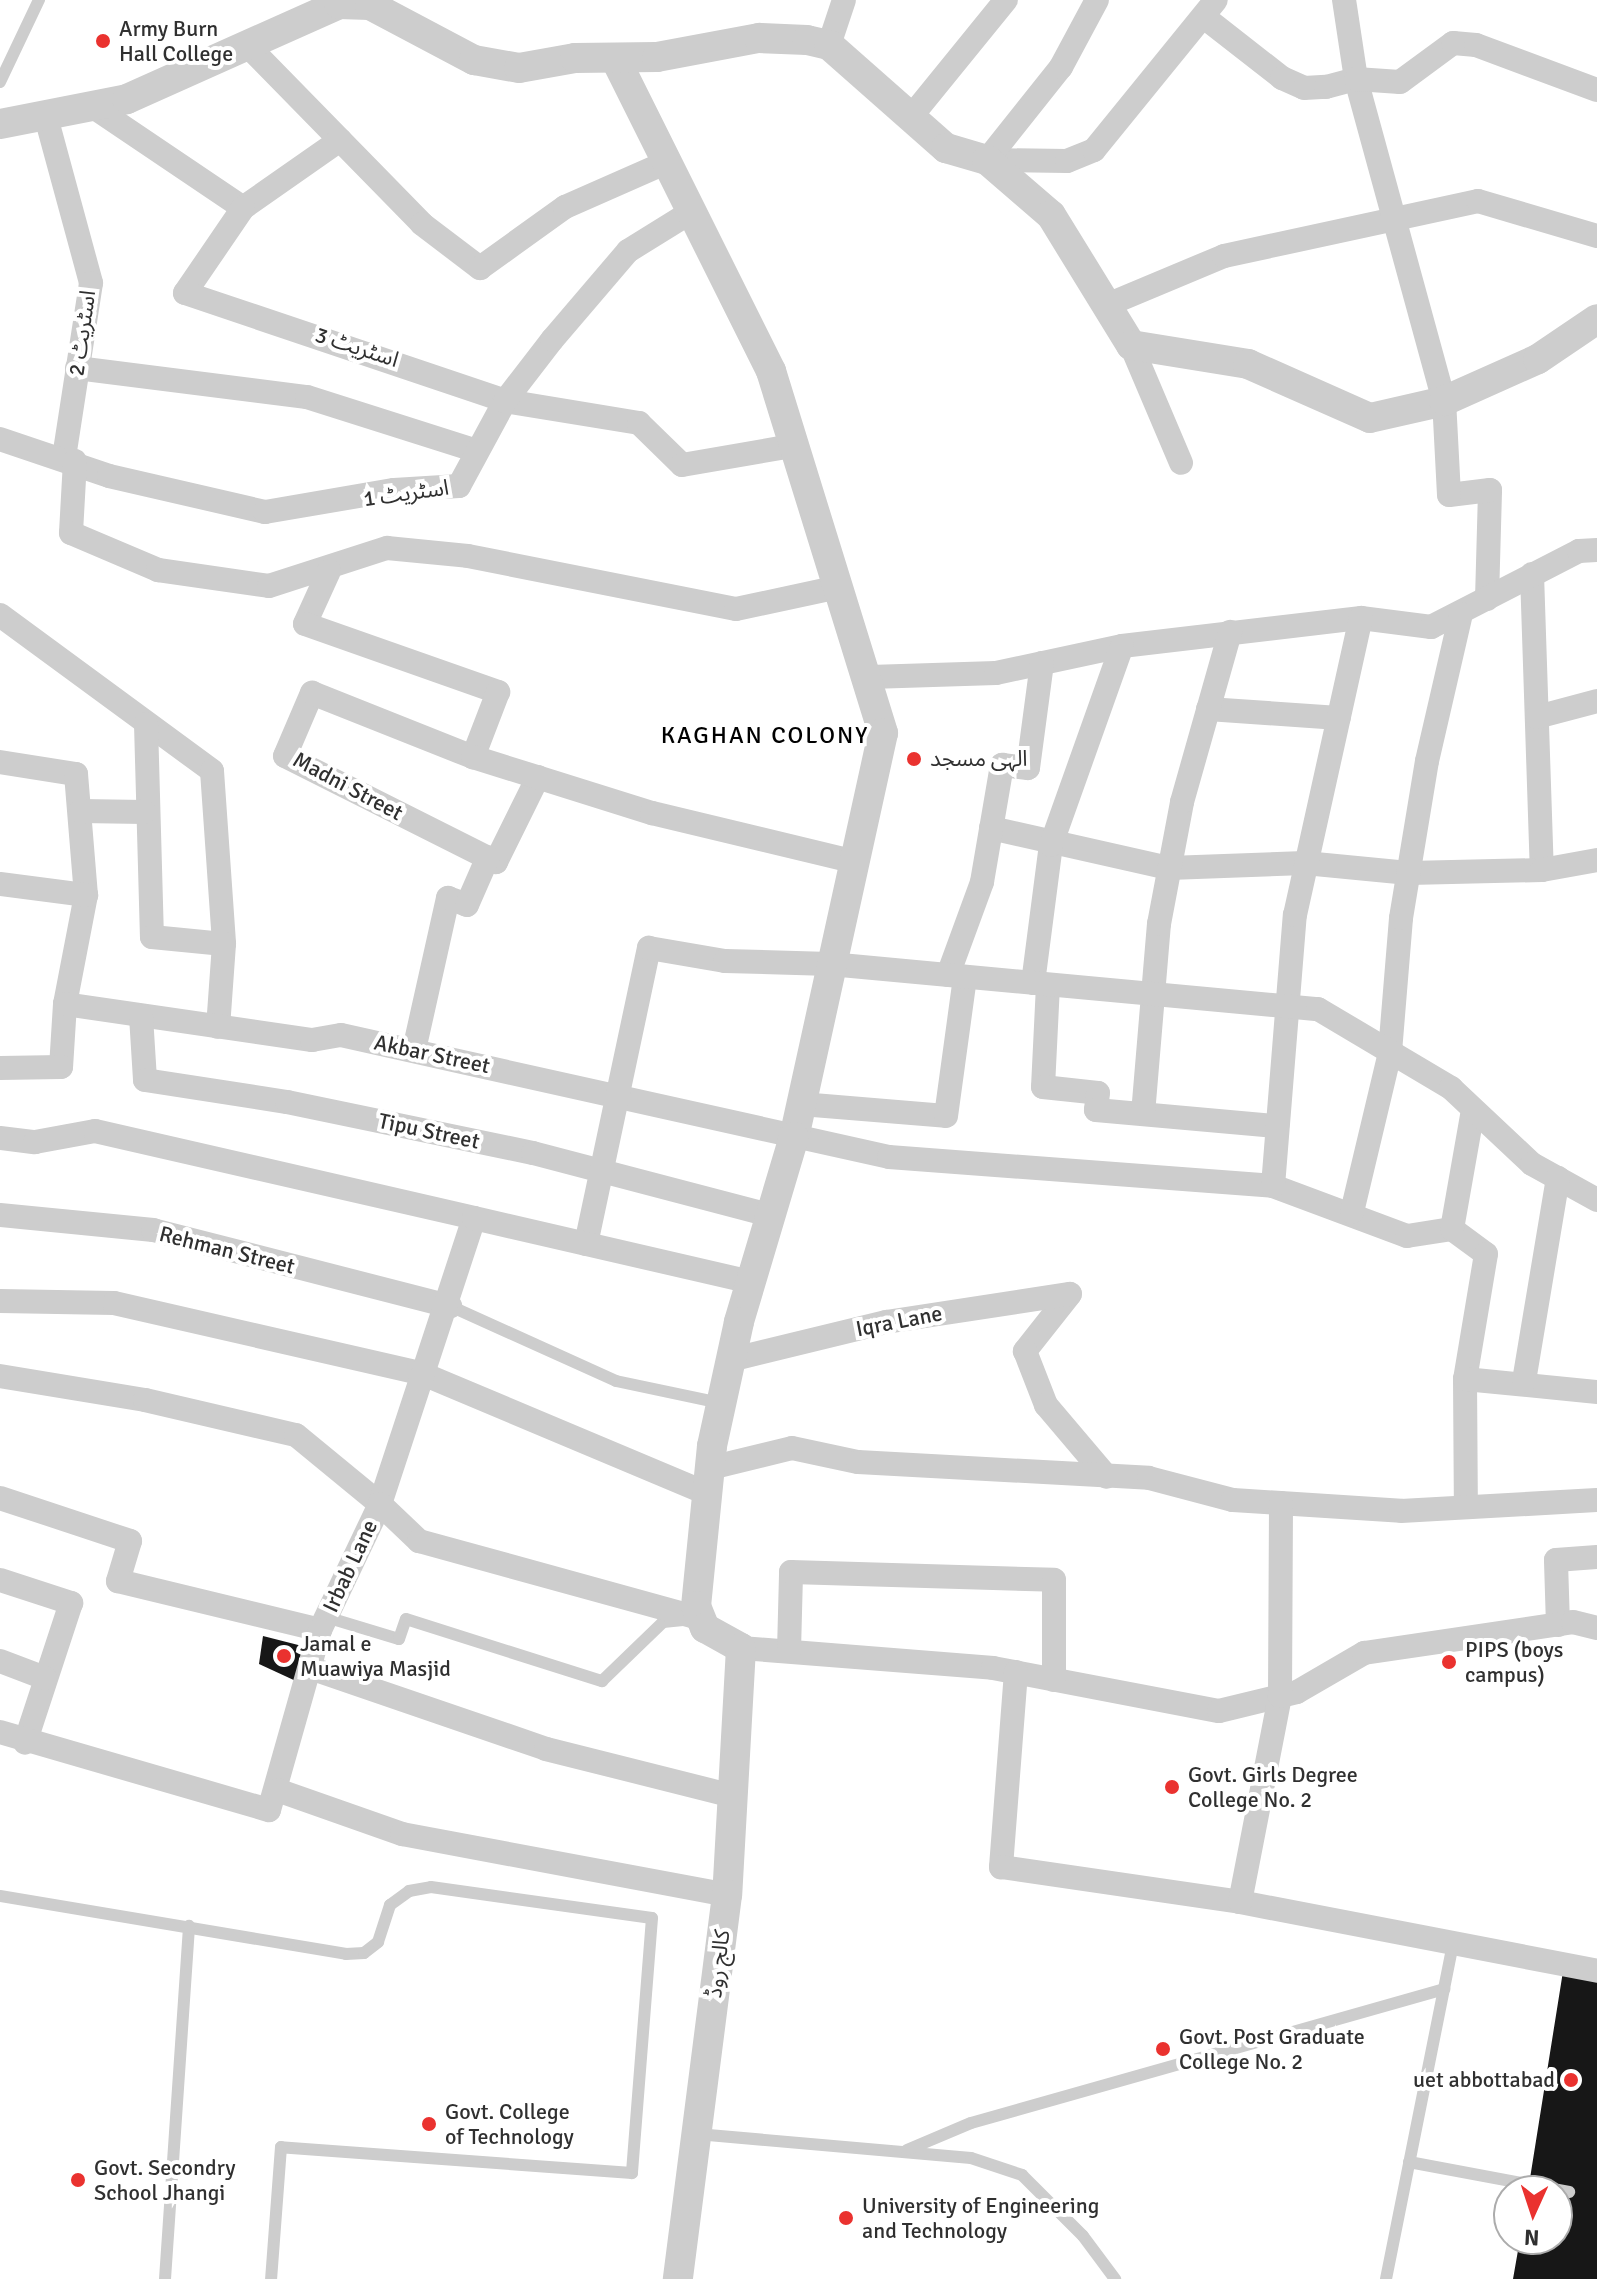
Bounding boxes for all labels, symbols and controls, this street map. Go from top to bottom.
place label: Army Burn Hall College [119,15,233,66]
marker: Army Burn Hall College [94,32,112,50]
street label: اسٹریٹ 2 [63,289,101,377]
street label: اسٹریٹ 3 [312,321,402,373]
street label: اسٹریٹ 1 [362,474,450,512]
district label: KAGHAN COLONY [661,722,869,750]
street label: Madni Street [289,746,407,826]
place label: الہی مسجد [930,746,1028,772]
marker: الہی مسجد [905,750,923,768]
street label: Akbar Street [372,1029,492,1079]
street label: Tipu Street [376,1107,482,1155]
street label: Rehman Street [156,1220,298,1280]
street label: Iqra Lane [854,1300,944,1342]
street label: Irbab Lane [317,1515,383,1617]
place label: Jamal e Muawiya Masjid [300,1630,451,1682]
place label: PIPS (boys campus) [1465,1636,1563,1688]
marker: Jamal e Muawiya Masjid [275,1647,293,1665]
marker: PIPS (boys campus) [1440,1653,1458,1671]
place label: Govt. Girls Degree College No. 2 [1188,1761,1358,1812]
marker: Govt. Girls Degree College No. 2 [1163,1778,1181,1796]
street label: کالج روڈ [701,1928,735,2000]
place label: Govt. Post Graduate College No. 2 [1179,2023,1365,2074]
marker: Govt. Post Graduate College No. 2 [1154,2040,1172,2058]
place label: uet abbottabad [1413,2067,1555,2093]
marker: uet abbottabad [1562,2071,1580,2089]
place label: Govt. College of Technology [445,2098,574,2150]
marker: Govt. College of Technology [420,2115,438,2133]
place label: Govt. Secondry School Jhangi [94,2154,236,2206]
marker: Govt. Secondry School Jhangi [69,2171,87,2189]
north arrow [1493,2175,1573,2255]
place label: University of Engineering and Technology [862,2192,1099,2244]
marker: University of Engineering and Technology [837,2209,855,2227]
text: N [1523,2224,1540,2251]

